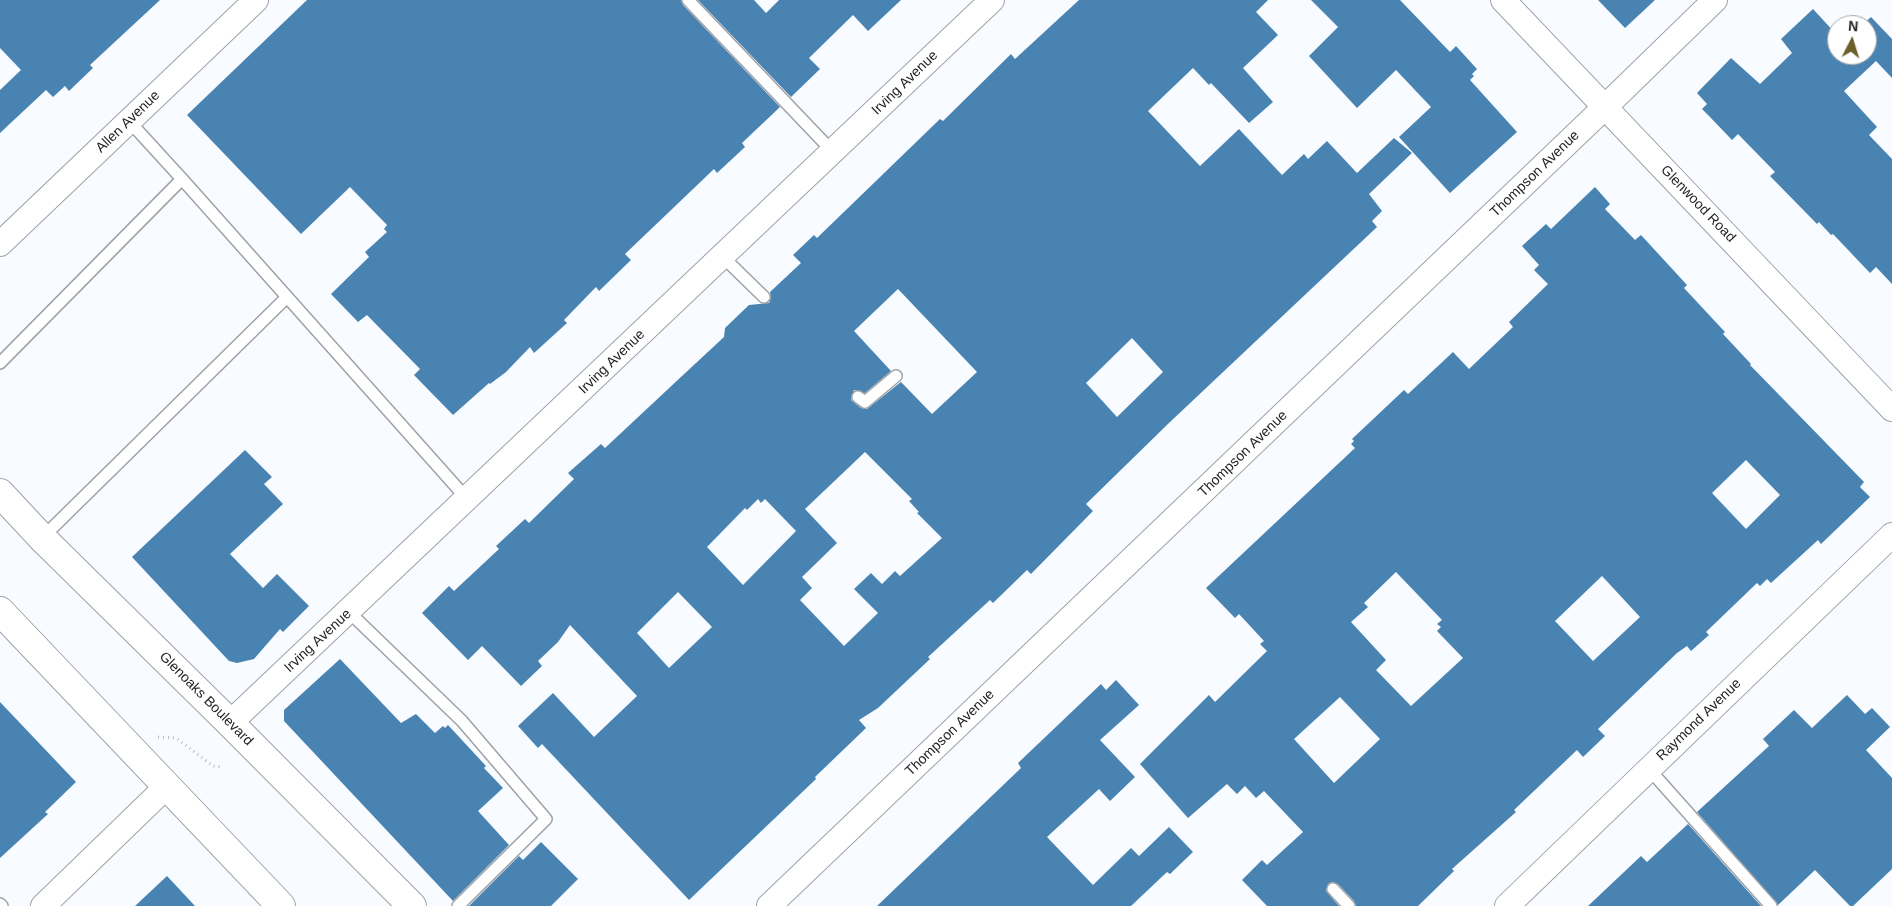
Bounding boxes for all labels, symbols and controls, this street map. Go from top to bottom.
north arrow [1827,15,1877,65]
text: N [1847,18,1859,34]
street label: Irving Avenue [868,47,942,119]
street label: Allen Avenue [93,87,163,157]
street label: Thompson Avenue [1487,127,1583,221]
street label: Glenwood Road [1657,162,1739,246]
street label: Irving Avenue [575,326,649,398]
street label: Thompson Avenue [1195,407,1291,501]
street label: Irving Avenue [281,606,355,676]
street label: Glenoaks Boulevard [155,648,257,750]
street label: Raymond Avenue [1653,675,1745,765]
street label: Thompson Avenue [902,686,998,780]

